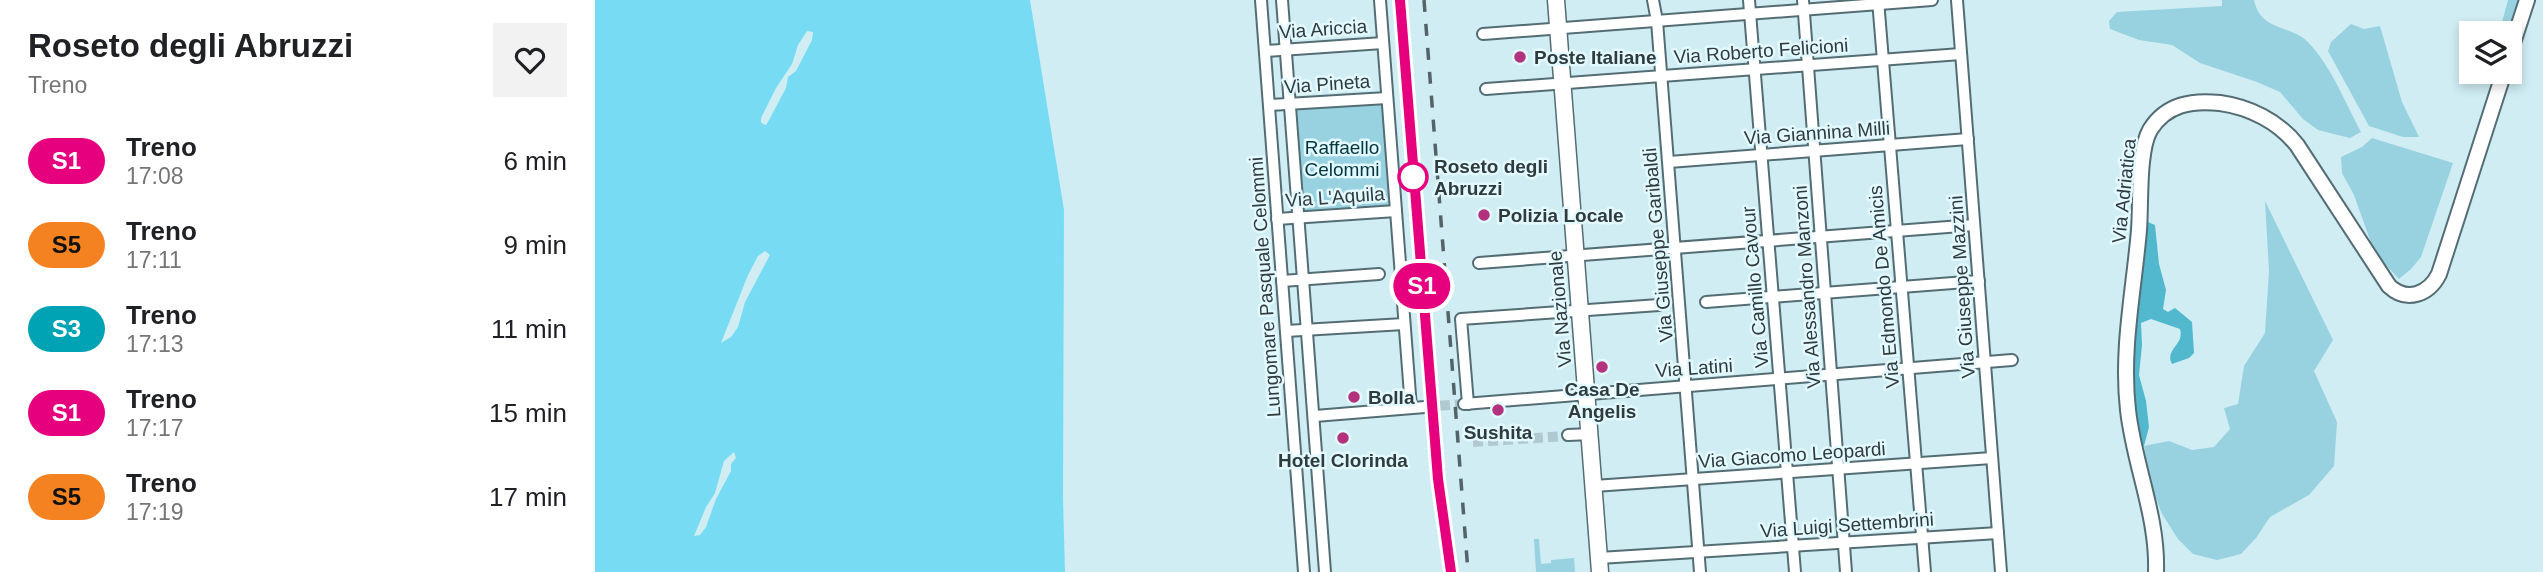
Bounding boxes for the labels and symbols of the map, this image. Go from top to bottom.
street label: Via Ariccia [1278,15,1368,43]
street label: Via Roberto Felicioni [1673,34,1849,68]
place label: Poste Italiane [1534,47,1657,68]
marker: Poste Italiane [1512,49,1528,65]
street label: Via Pineta [1283,70,1371,97]
street label: Via Giannina Milli [1743,117,1891,149]
park label: Raffaello Celommi [1305,137,1379,180]
street label: Via Adriatica [2108,137,2140,244]
street label: Via Giuseppe Garibaldi [1639,147,1677,343]
street label: Lungomare Pasquale Celommi [1245,156,1285,418]
place label: Roseto degli Abruzzi [1434,156,1548,199]
marker: Roseto degli Abruzzi [1398,162,1428,192]
street label: Via L'Aquila [1285,183,1386,211]
street label: Via Alessandro Manzoni [1789,185,1825,389]
street label: Via Edmondo De Amicis [1865,185,1903,389]
street label: Via Giuseppe Mazzini [1945,195,1979,379]
place label: Polizia Locale [1498,205,1624,226]
street label: Via Camillo Cavour [1737,205,1773,369]
marker: Polizia Locale [1476,207,1492,223]
street label: Via Nazionale [1544,250,1576,368]
line badge: S1 [1391,263,1453,309]
street label: Via Latini [1654,355,1734,381]
marker: Casa De Angelis [1594,359,1610,375]
place label: Casa De Angelis [1565,379,1640,422]
place label: Bolla [1368,387,1415,408]
marker: Bolla [1346,389,1362,405]
marker: Sushita [1490,402,1506,418]
place label: Sushita [1464,422,1533,443]
marker: Hotel Clorinda [1335,430,1351,446]
street label: Via Giacomo Leopardi [1698,438,1886,472]
place label: Hotel Clorinda [1278,450,1408,471]
street label: Via Luigi Settembrini [1760,508,1934,542]

